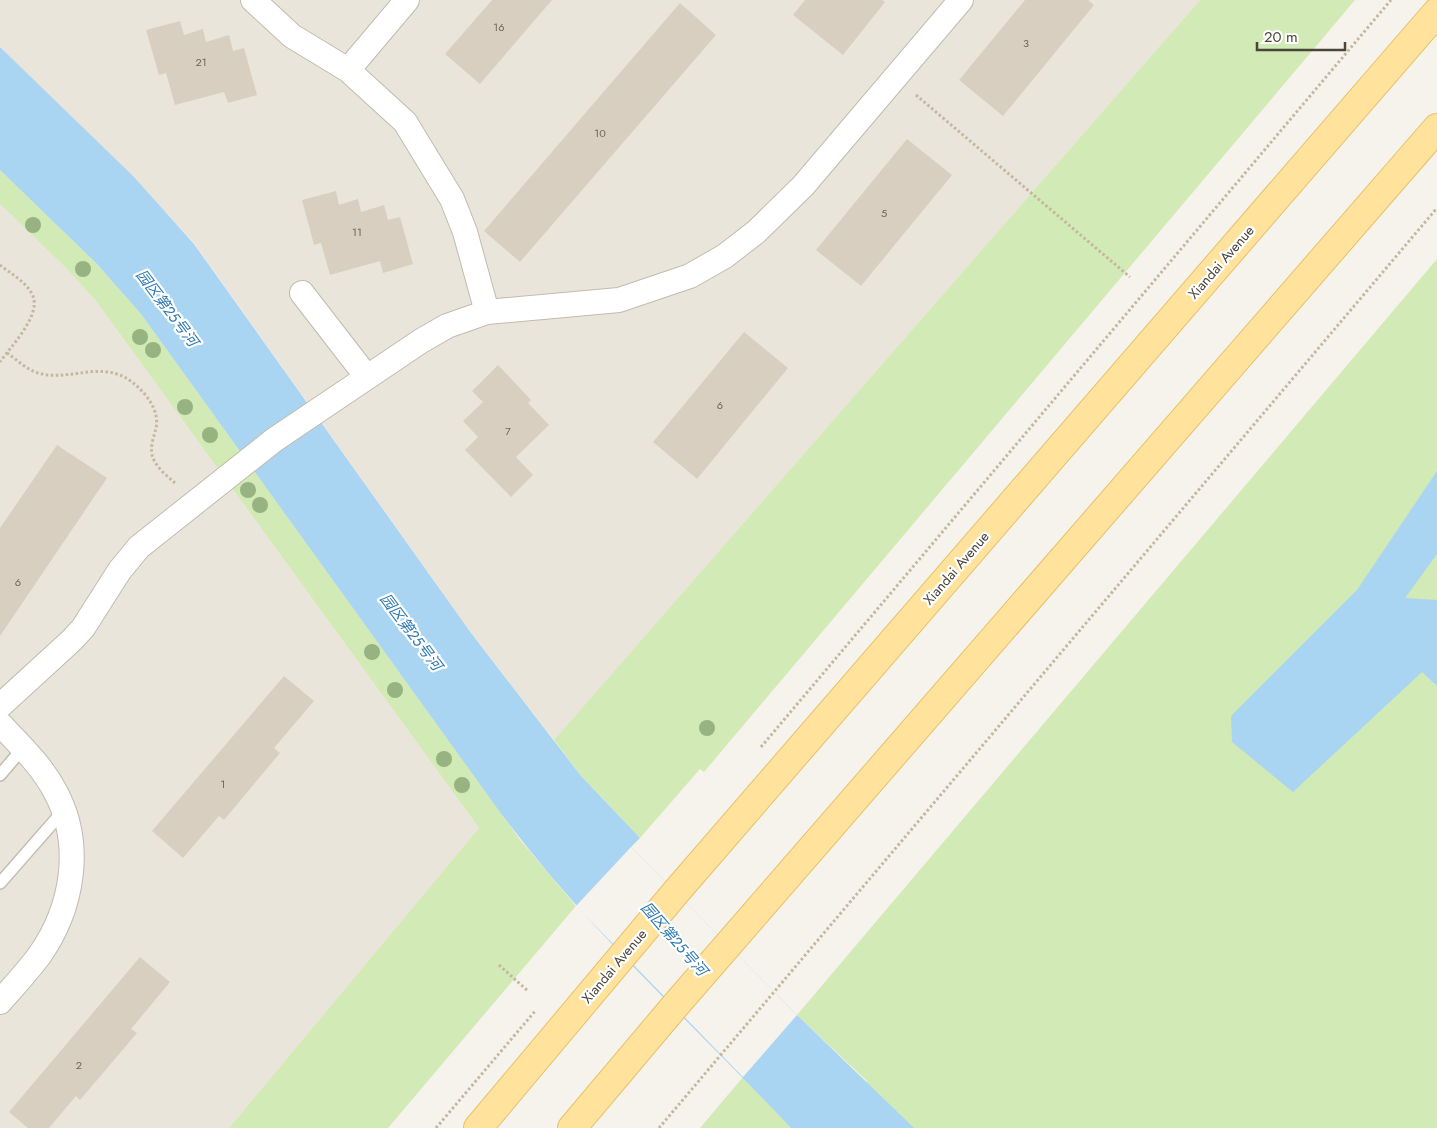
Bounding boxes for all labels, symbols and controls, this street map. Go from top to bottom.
house number: 16 [493,19,505,35]
scale bar [1257,20,1344,52]
text: 20 m [1264,26,1298,48]
house number: 3 [1023,35,1029,51]
house number: 21 [195,54,207,70]
house number: 10 [594,125,606,141]
house number: 5 [881,205,887,221]
street label: Xiandai Avenue [1183,221,1259,303]
house number: 11 [352,224,362,240]
water label: 园区第25号河 [131,265,205,354]
house number: 6 [717,397,723,413]
house number: 7 [505,423,511,439]
street label: Xiandai Avenue [918,527,994,609]
house number: 6 [15,574,21,590]
water label: 园区第25号河 [375,589,449,678]
house number: 1 [221,776,225,792]
water label: 园区第25号河 [636,897,714,983]
street label: Xiandai Avenue [577,924,651,1008]
house number: 2 [76,1057,82,1073]

